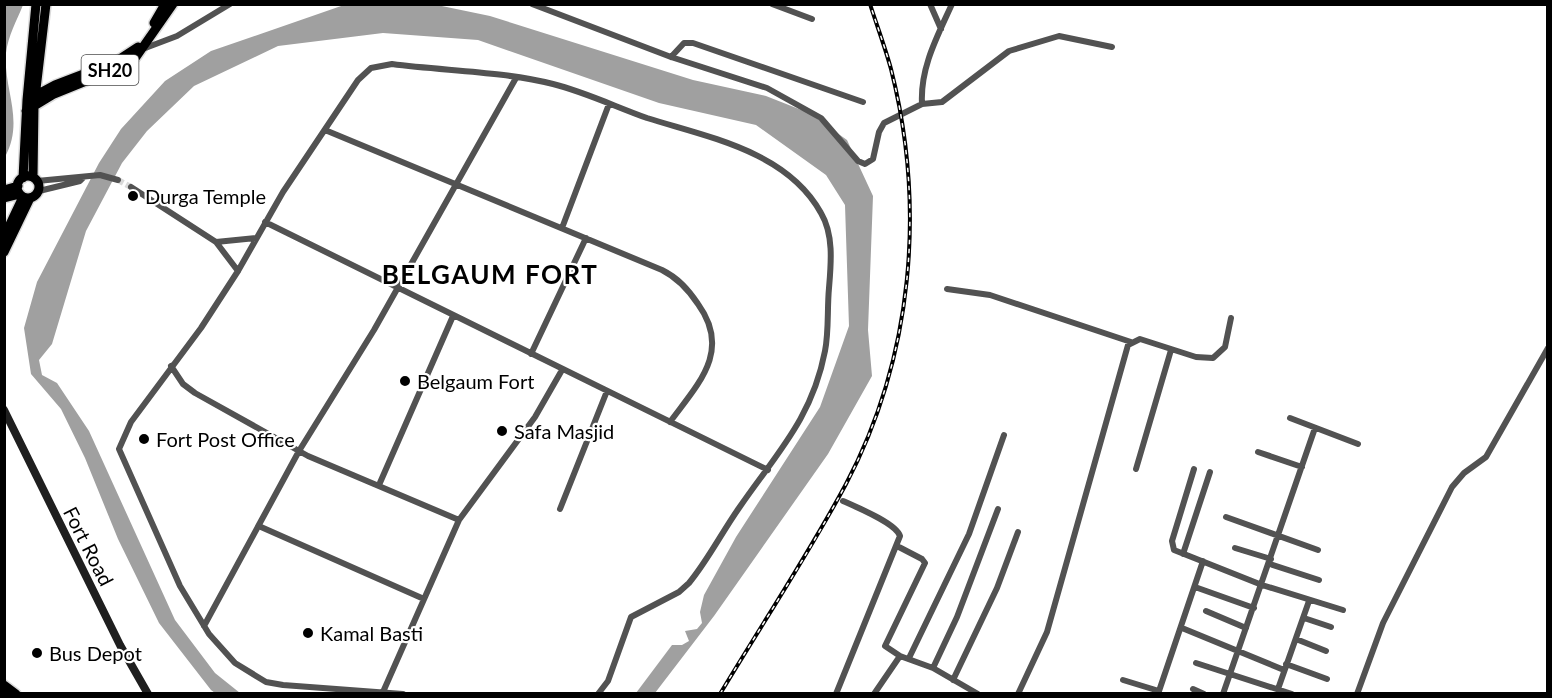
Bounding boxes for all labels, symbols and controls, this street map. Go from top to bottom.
road number: SH20 [82,55,138,85]
place label: Durga Temple [145,184,266,208]
marker: Durga Temple [126,189,140,203]
district label: BELGAUM FORT [382,258,598,290]
place label: Belgaum Fort [417,369,534,393]
marker: Belgaum Fort [398,374,412,388]
place label: Safa Masjid [514,419,614,443]
marker: Safa Masjid [495,424,509,438]
place label: Fort Post Office [156,427,295,451]
marker: Fort Post Office [137,432,151,446]
street label: Fort Road [59,502,119,590]
place label: Kamal Basti [320,621,423,645]
marker: Kamal Basti [301,626,315,640]
place label: Bus Depot [49,641,142,665]
marker: Bus Depot [30,646,44,660]

